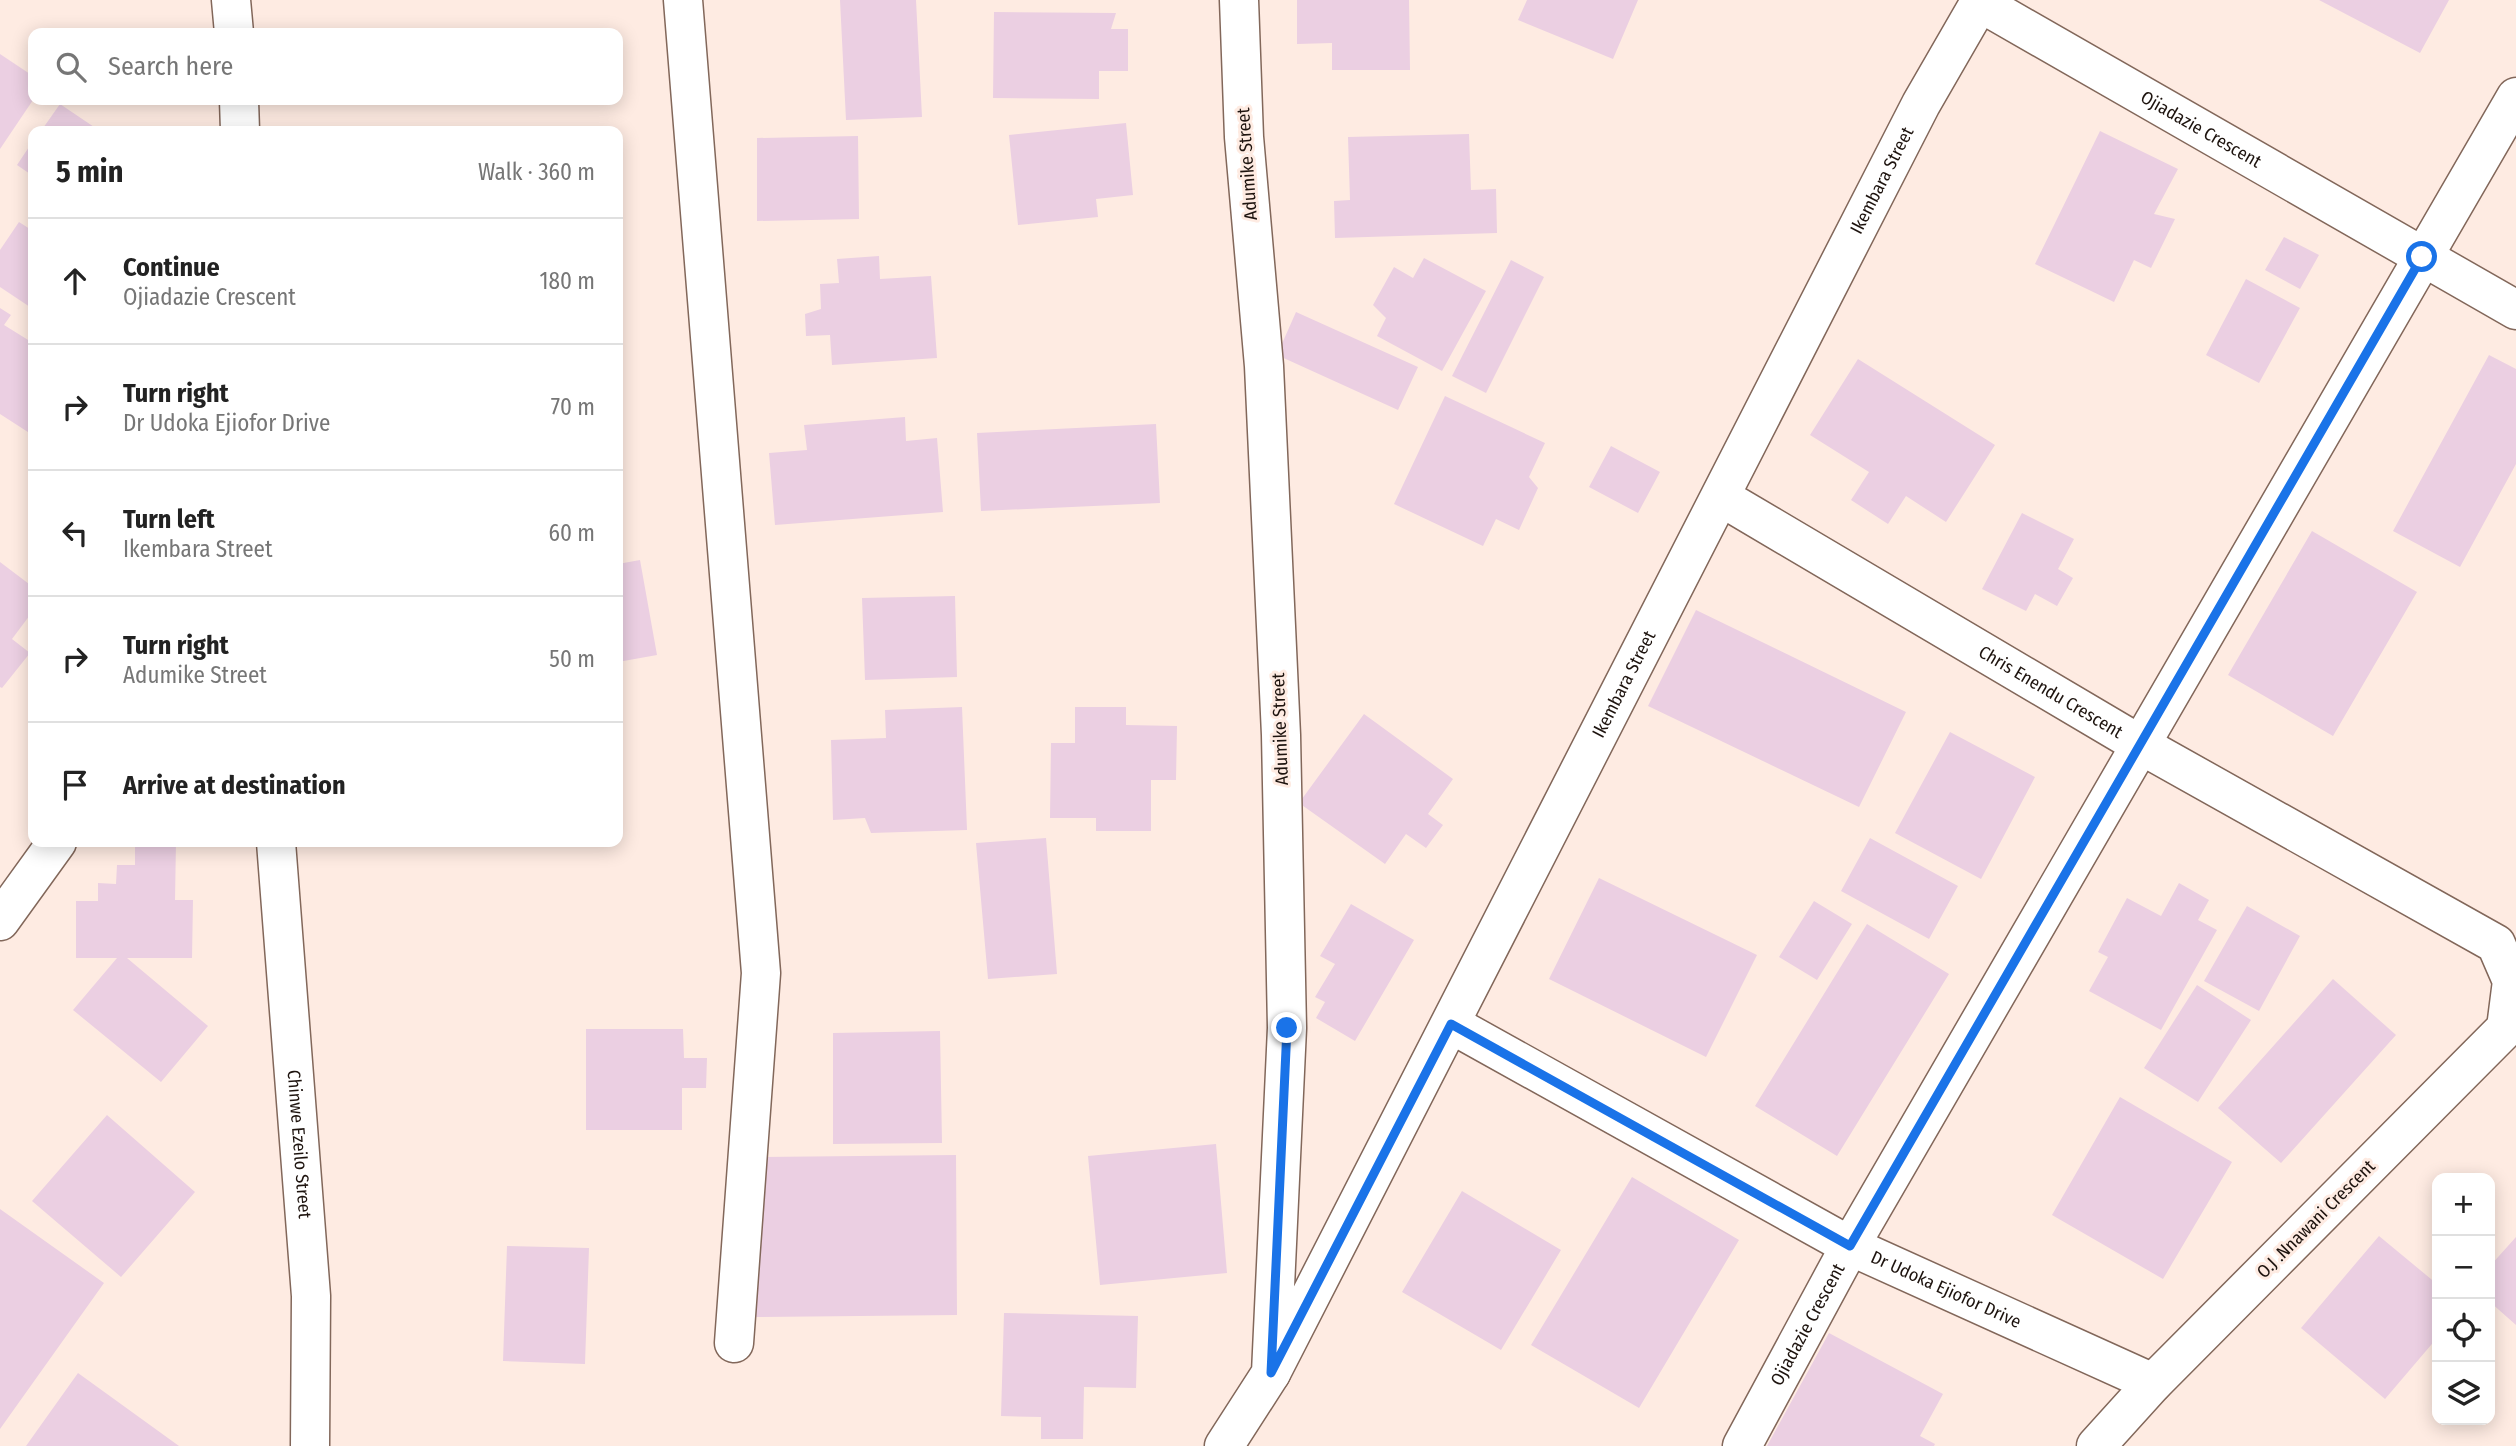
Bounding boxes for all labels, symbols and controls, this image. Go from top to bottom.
search box [28,28,623,105]
icon: search [52,48,90,86]
text: Search here [108,51,233,82]
street label: Ojiadazie Crescent [2137,86,2265,173]
street label: Adumike Street [1232,107,1262,221]
street label: Ikembara Street [1845,123,1918,237]
text: 5 min [56,154,123,190]
text: Walk · 360 m [478,158,595,186]
route start [2406,241,2437,272]
text: Continue [123,252,220,283]
icon: ahead [56,262,94,300]
text: 180 m [539,267,595,295]
text: Ojiadazie Crescent [123,283,296,311]
text: Turn right [123,378,229,409]
icon: right [56,388,94,426]
text: 70 m [551,393,595,421]
text: Dr Udoka Ejiofor Drive [123,409,330,437]
text: Turn left [123,504,215,535]
icon: left [56,514,94,552]
text: 60 m [549,519,595,547]
text: Ikembara Street [123,535,272,563]
street label: Ikembara Street [1587,627,1660,741]
text: Turn right [123,630,229,661]
icon: right [56,640,94,678]
street label: Chris Enendu Crescent [1975,641,2127,743]
text: 50 m [549,645,595,673]
text: Adumike Street [123,661,267,689]
street label: Adumike Street [1267,672,1293,786]
icon: arrive [56,766,94,804]
text: Arrive at destination [123,770,346,801]
route end [1271,1012,1302,1043]
street label: Chinwe Ezeilo Street [283,1069,316,1219]
street label: O.J .Nnawani Crescent [2252,1155,2380,1283]
map controls [2432,1173,2495,1425]
button: + [2432,1173,2495,1236]
button: − [2432,1236,2495,1299]
street label: Dr Udoka Ejiofor Drive [1868,1246,2025,1333]
street label: Ojiadazie Crescent [1766,1260,1849,1389]
button: locate [2432,1299,2495,1362]
button: layers [2432,1362,2495,1425]

